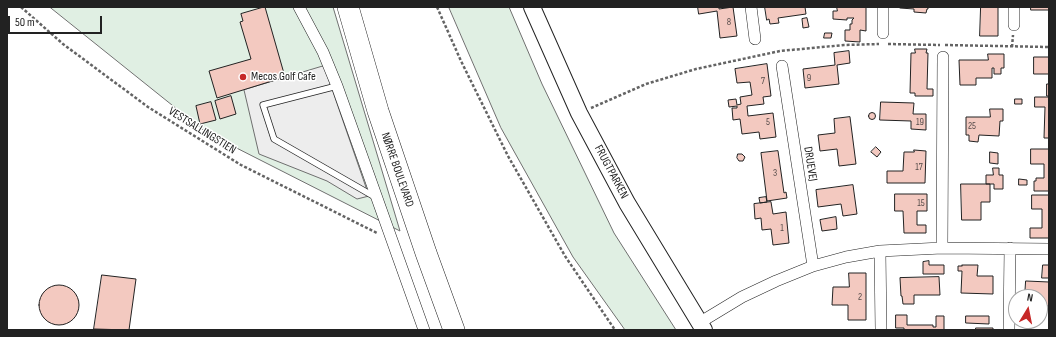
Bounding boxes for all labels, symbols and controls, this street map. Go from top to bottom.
scale bar [10,8,104,34]
text: 50 m [15,15,35,30]
house number: 8 [727,16,731,28]
place label: Mecos Golf Cafe [251,70,316,84]
marker: Mecos Golf Cafe [238,72,248,82]
house number: 9 [807,72,811,84]
house number: 7 [761,75,765,87]
street label: VESTSALLINGSTIEN [165,104,239,158]
house number: 5 [766,116,770,128]
house number: 19 [916,116,924,128]
house number: 25 [968,120,976,132]
street label: NØRRE BOULEVARD [377,131,417,209]
street label: FRUGTPARKEN [591,143,631,201]
street label: DRUEVEJ [800,146,820,182]
house number: 17 [915,161,923,173]
house number: 3 [773,167,777,179]
house number: 15 [917,197,925,209]
house number: 1 [780,222,784,234]
north arrow [1008,289,1048,329]
house number: 2 [858,291,862,303]
text: N [1026,291,1034,305]

